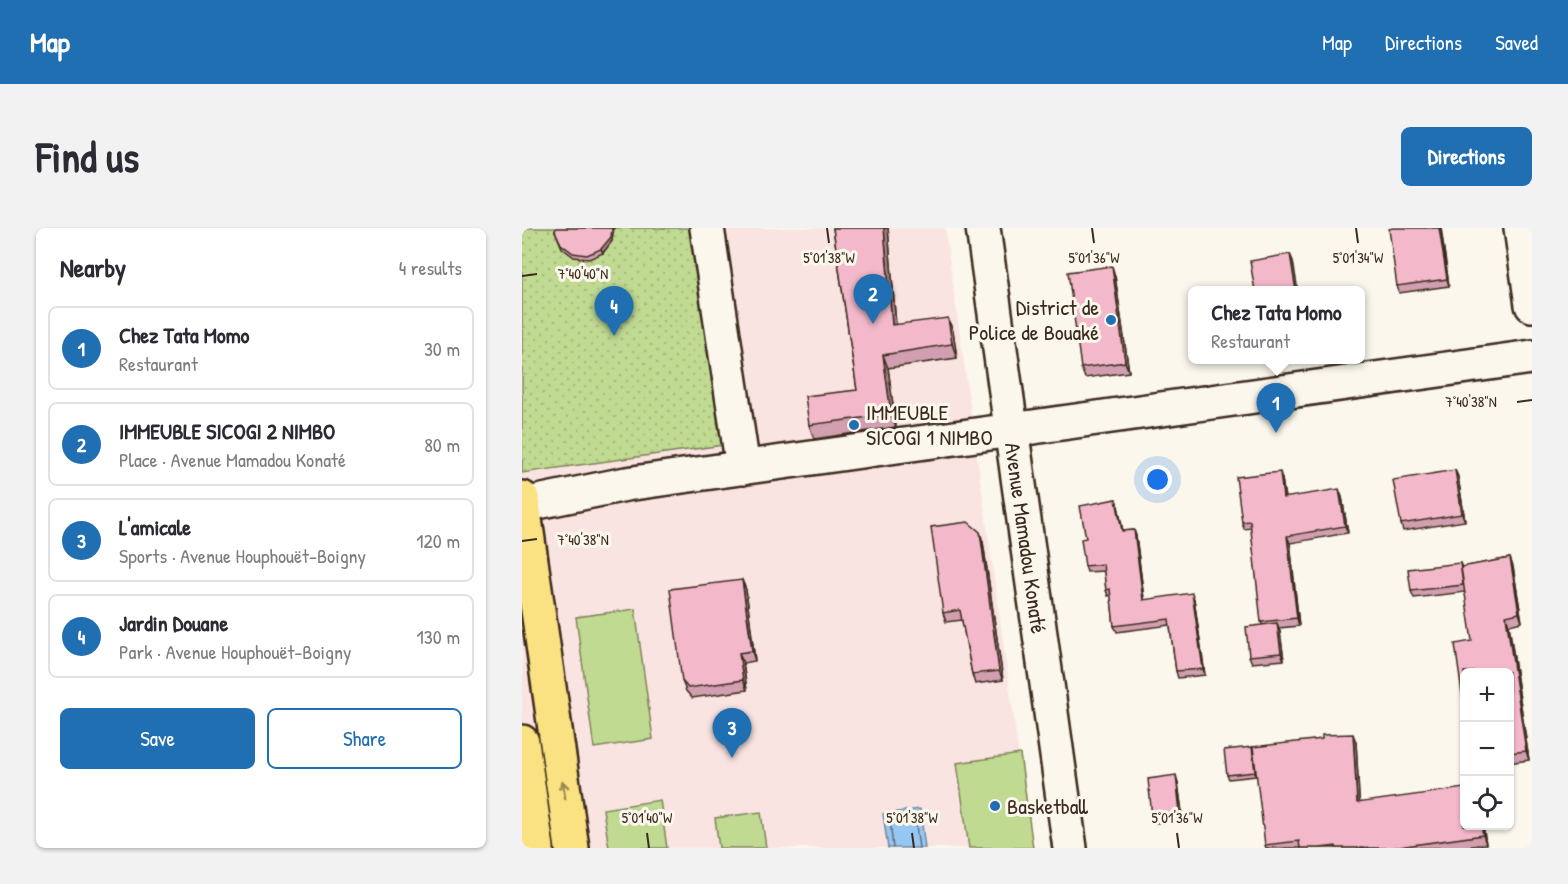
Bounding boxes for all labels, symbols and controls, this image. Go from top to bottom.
text: Map [30,23,70,61]
text: Map [1322,28,1352,57]
text: Directions [1385,28,1462,57]
text: Saved [1495,28,1538,57]
button: Directions [1401,127,1532,186]
text: Find us [36,128,139,185]
text: 5°01'38"W [803,247,855,268]
text: 5°01'36"W [1069,247,1120,268]
text: 5°01'34"W [1333,247,1384,268]
text: Nearby [60,250,126,285]
text: 4 results [399,254,462,281]
text: 7°40'40"N [558,263,608,284]
pin: 2 [854,274,892,324]
pin: 4 [594,286,634,336]
popup [1188,286,1365,364]
place label: District de Police de Bouaké [969,292,1099,347]
text: Chez Tata Momo [1211,297,1342,327]
marker: District de Police de Bouaké [1104,313,1118,327]
text: Chez Tata Momo [119,320,249,350]
text: Restaurant [1211,327,1290,354]
text: 1 [78,335,85,362]
text: 30 m [424,335,460,362]
text: Restaurant [119,350,198,377]
pin: 1 [1256,384,1296,433]
text: 7°40'38"N [1445,391,1497,412]
place label: IMMEUBLE SICOGI 1 NIMBO [866,397,993,452]
text: IMMEUBLE SICOGI 2 NIMBO [119,416,335,446]
marker: IMMEUBLE SICOGI 1 NIMBO [847,418,861,432]
text: 2 [77,431,86,458]
text: 80 m [424,431,460,458]
street label: Avenue Mamadou Konaté [998,440,1054,636]
text: Place · Avenue Mamadou Konaté [119,446,346,473]
your location [1143,465,1172,494]
text: L'amicale [119,512,191,542]
text: 3 [77,527,86,554]
text: 120 m [416,527,460,554]
text: 7°40'38"N [557,529,609,550]
text: Sports · Avenue Houphouët-Boigny [119,542,366,569]
text: Jardin Douane [119,608,228,638]
text: 4 [78,623,85,650]
text: 130 m [417,623,460,650]
text: Park · Avenue Houphouët-Boigny [119,638,351,665]
map controls [1460,668,1514,830]
button: + [1460,668,1514,722]
button: Save [60,708,255,769]
button: Share [267,708,462,769]
pin: 3 [712,708,752,758]
button: − [1460,722,1514,776]
button: locate [1460,776,1514,830]
one-way arrow [559,781,570,800]
place label: Basketball [1007,791,1088,821]
marker: Basketball [988,799,1002,813]
text: 5°01'40"W [622,807,673,828]
text: 5°01'38"W [886,807,938,828]
text: 5°01'36"W [1152,807,1203,828]

